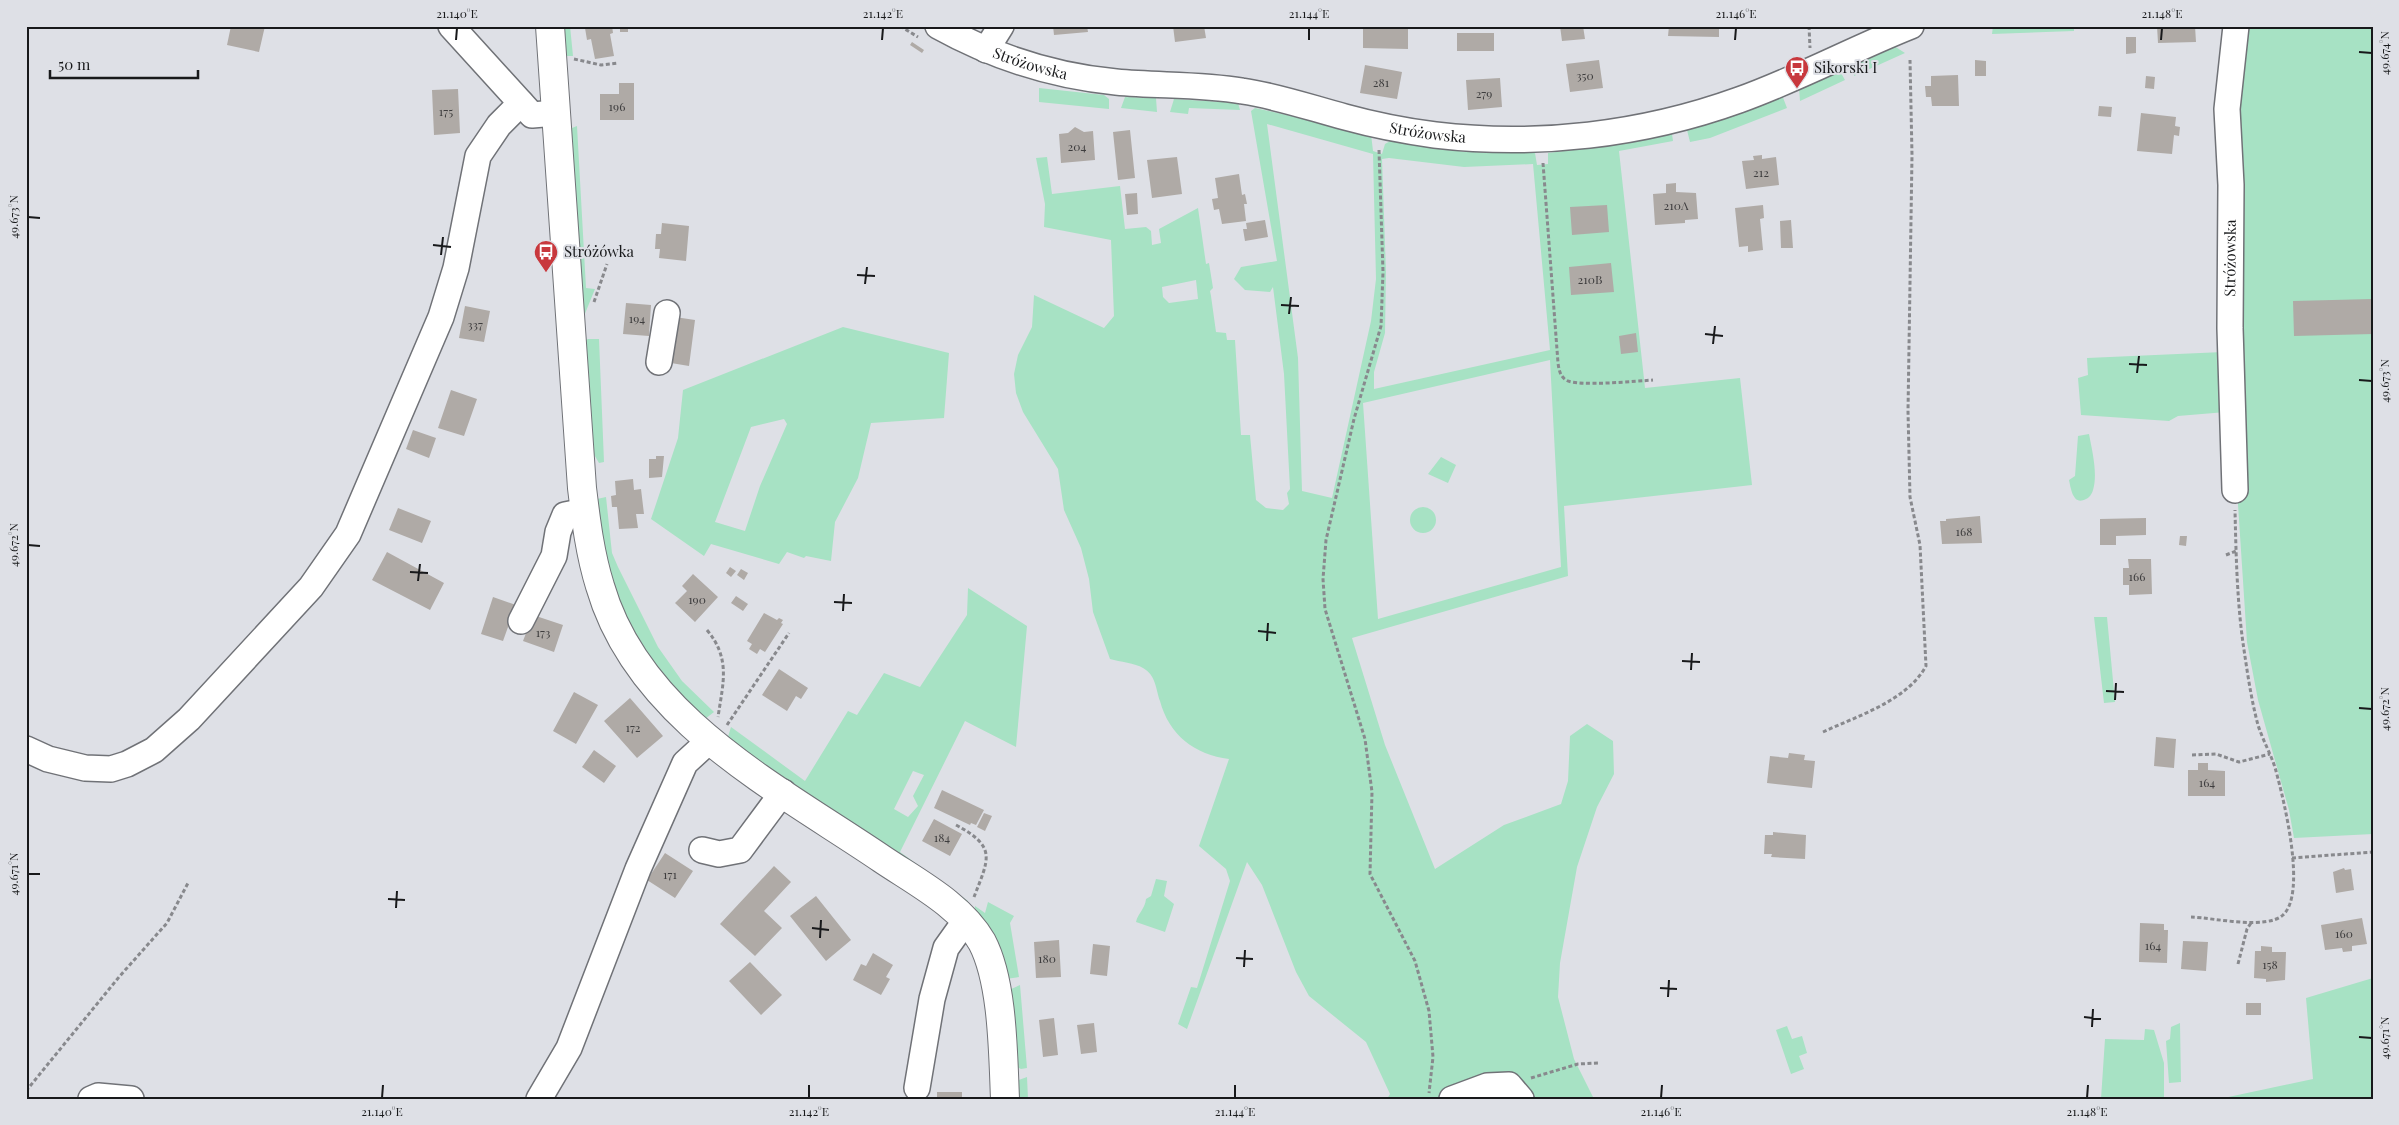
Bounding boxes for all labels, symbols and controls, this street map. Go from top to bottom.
text: 21.140°E [436,5,478,21]
text: 21.142°E [863,5,903,21]
text: 21.144°E [1289,5,1329,21]
text: 21.146°E [1716,5,1756,21]
text: 21.148°E [2141,5,2183,21]
text: 49.674°N [2376,31,2392,75]
street label: Stróżowska [990,42,1070,84]
scale bar [50,48,198,80]
text: 50 m [58,54,91,74]
bus stop icon: Sikorski I [1784,55,1810,89]
place label: Sikorski I [1814,57,1877,77]
house number: 350 [1576,67,1594,83]
house number: 281 [1373,74,1390,90]
house number: 279 [1476,85,1492,101]
house number: 196 [609,98,625,114]
house number: 175 [439,103,453,119]
street label: Stróżowska [1388,117,1467,147]
house number: 204 [1068,138,1087,154]
house number: 212 [1753,164,1769,180]
text: 49.673°N [5,195,21,239]
house number: 210A [1664,197,1689,213]
street label: Stróżowska [2219,219,2240,297]
bus stop icon: Stróżówka [533,239,559,273]
place label: Stróżówka [564,241,635,261]
house number: 210B [1578,271,1602,287]
house number: 194 [629,310,645,326]
house number: 337 [467,316,483,332]
text: 49.673°N [2376,359,2392,403]
text: 49.672°N [5,522,21,567]
house number: 168 [1956,523,1972,539]
house number: 166 [2129,568,2145,584]
house number: 190 [688,591,706,607]
house number: 173 [536,624,550,640]
text: 49.672°N [2376,686,2392,731]
house number: 172 [625,719,641,735]
house number: 164 [2199,774,2215,790]
house number: 184 [934,829,950,845]
text: 49.671°N [5,852,21,895]
house number: 171 [663,866,677,882]
house number: 160 [2335,925,2353,941]
house number: 164 [2145,937,2161,953]
house number: 180 [1038,950,1056,966]
house number: 158 [2262,956,2278,972]
text: 49.671°N [2376,1016,2392,1059]
text: 21.140°E [361,1103,403,1119]
text: 21.142°E [789,1103,829,1119]
text: 21.144°E [1215,1103,1255,1119]
text: 21.146°E [1641,1103,1681,1119]
text: 21.148°E [2066,1103,2108,1119]

